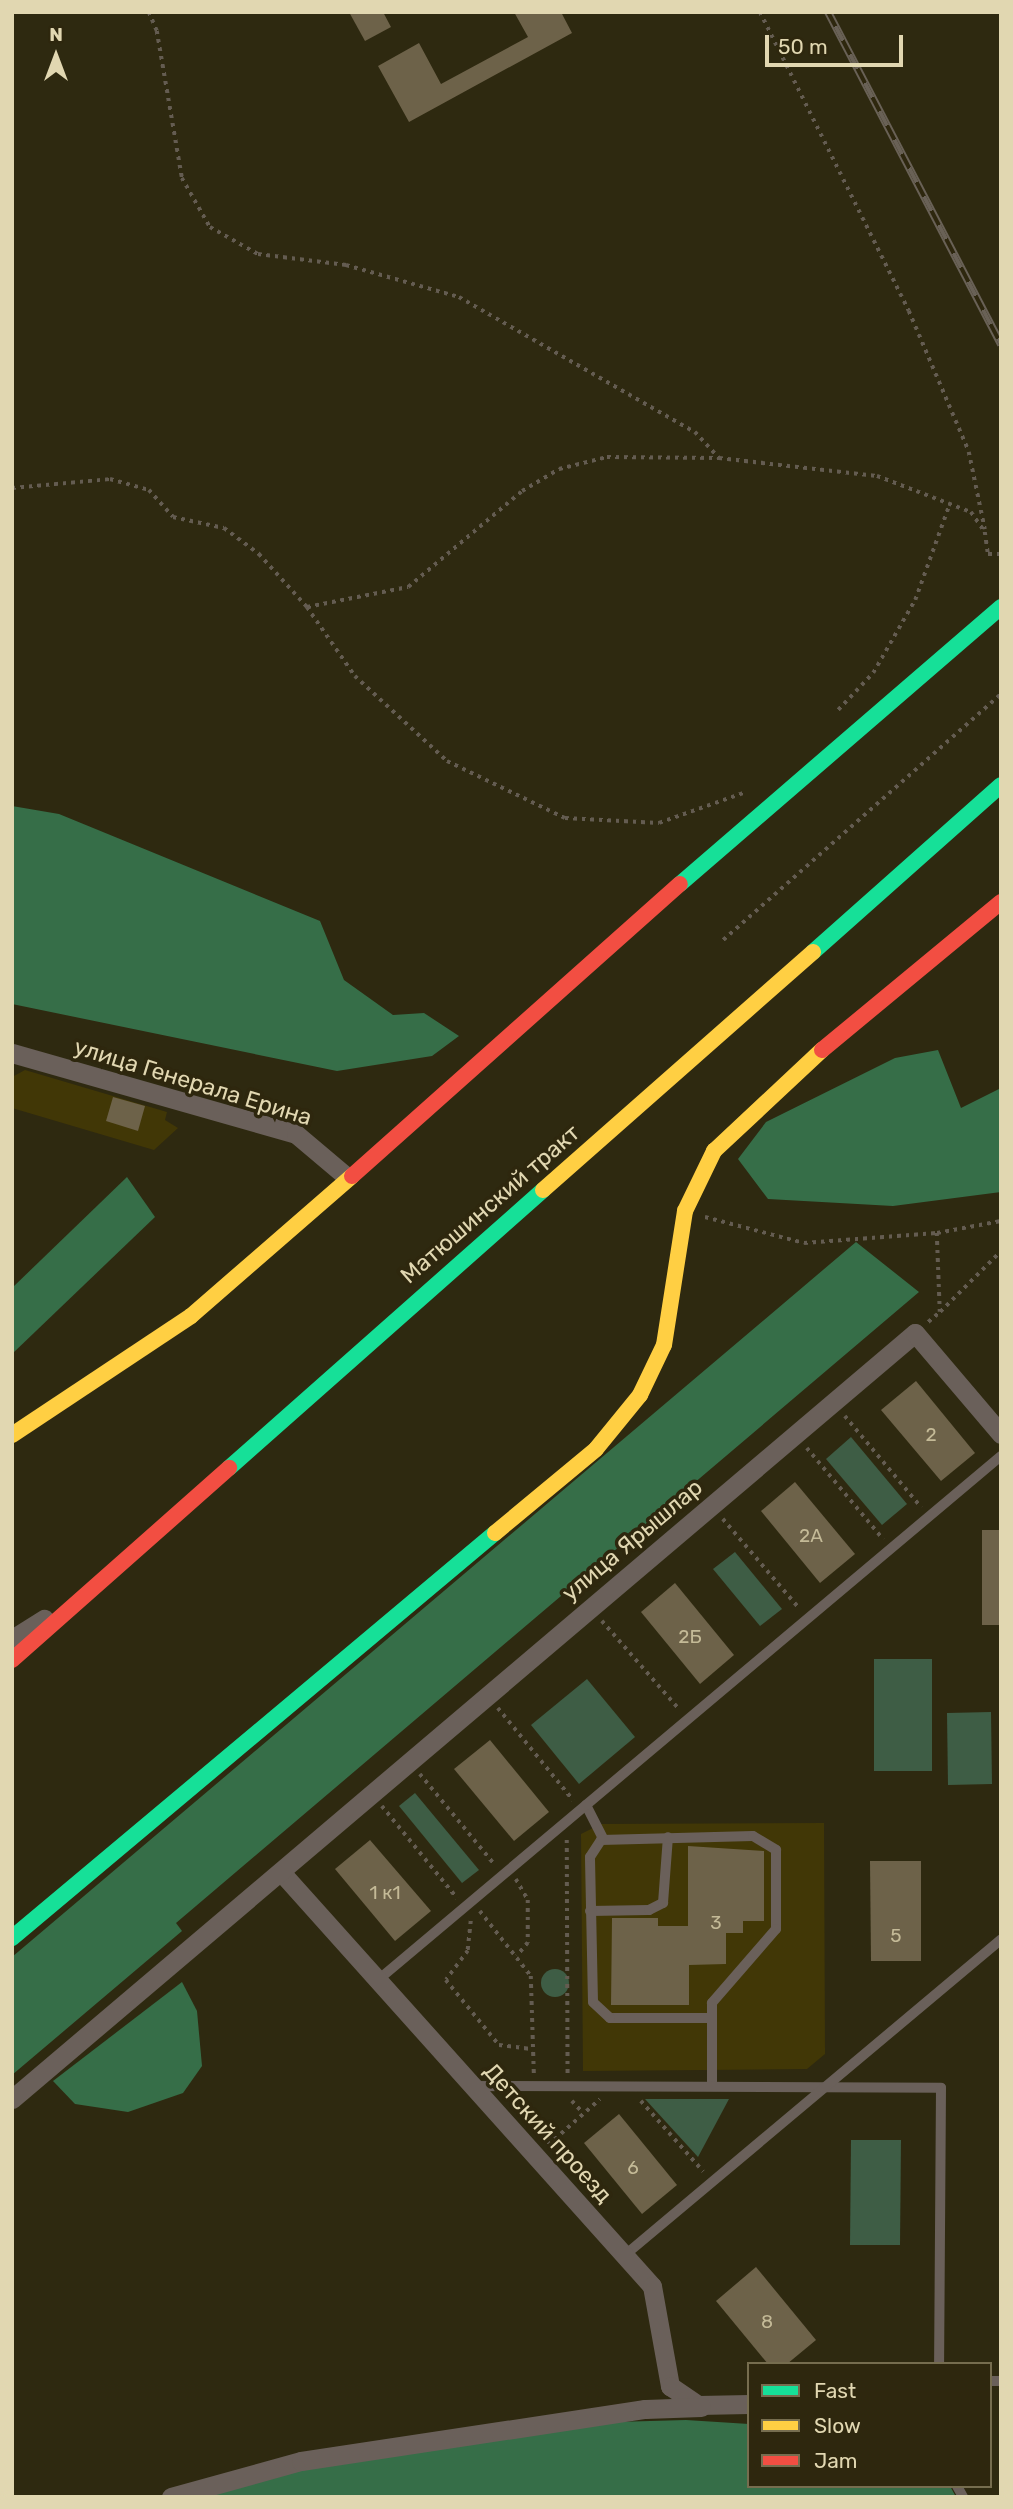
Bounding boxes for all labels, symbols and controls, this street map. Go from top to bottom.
north arrow [21,21,91,91]
scale bar [768,21,906,65]
text: N [49,23,63,46]
text: 50 m [778,34,828,59]
street label: улица Генерала Ерина [71,1033,315,1131]
street label: Матюшинский тракт [395,1119,585,1289]
house number: 2 [925,1424,937,1446]
street label: улица Ярышлар [556,1473,708,1607]
house number: 2А [799,1525,823,1547]
house number: 2Б [678,1626,702,1648]
house number: 1 к1 [369,1882,401,1904]
house number: 3 [710,1912,722,1934]
house number: 5 [890,1925,902,1947]
street label: Детский проезд [478,2057,618,2209]
house number: 6 [627,2157,639,2179]
house number: 8 [761,2311,773,2333]
legend [747,2362,992,2488]
text: Fast [814,2378,856,2403]
text: Slow [814,2413,861,2438]
text: Jam [814,2448,858,2473]

